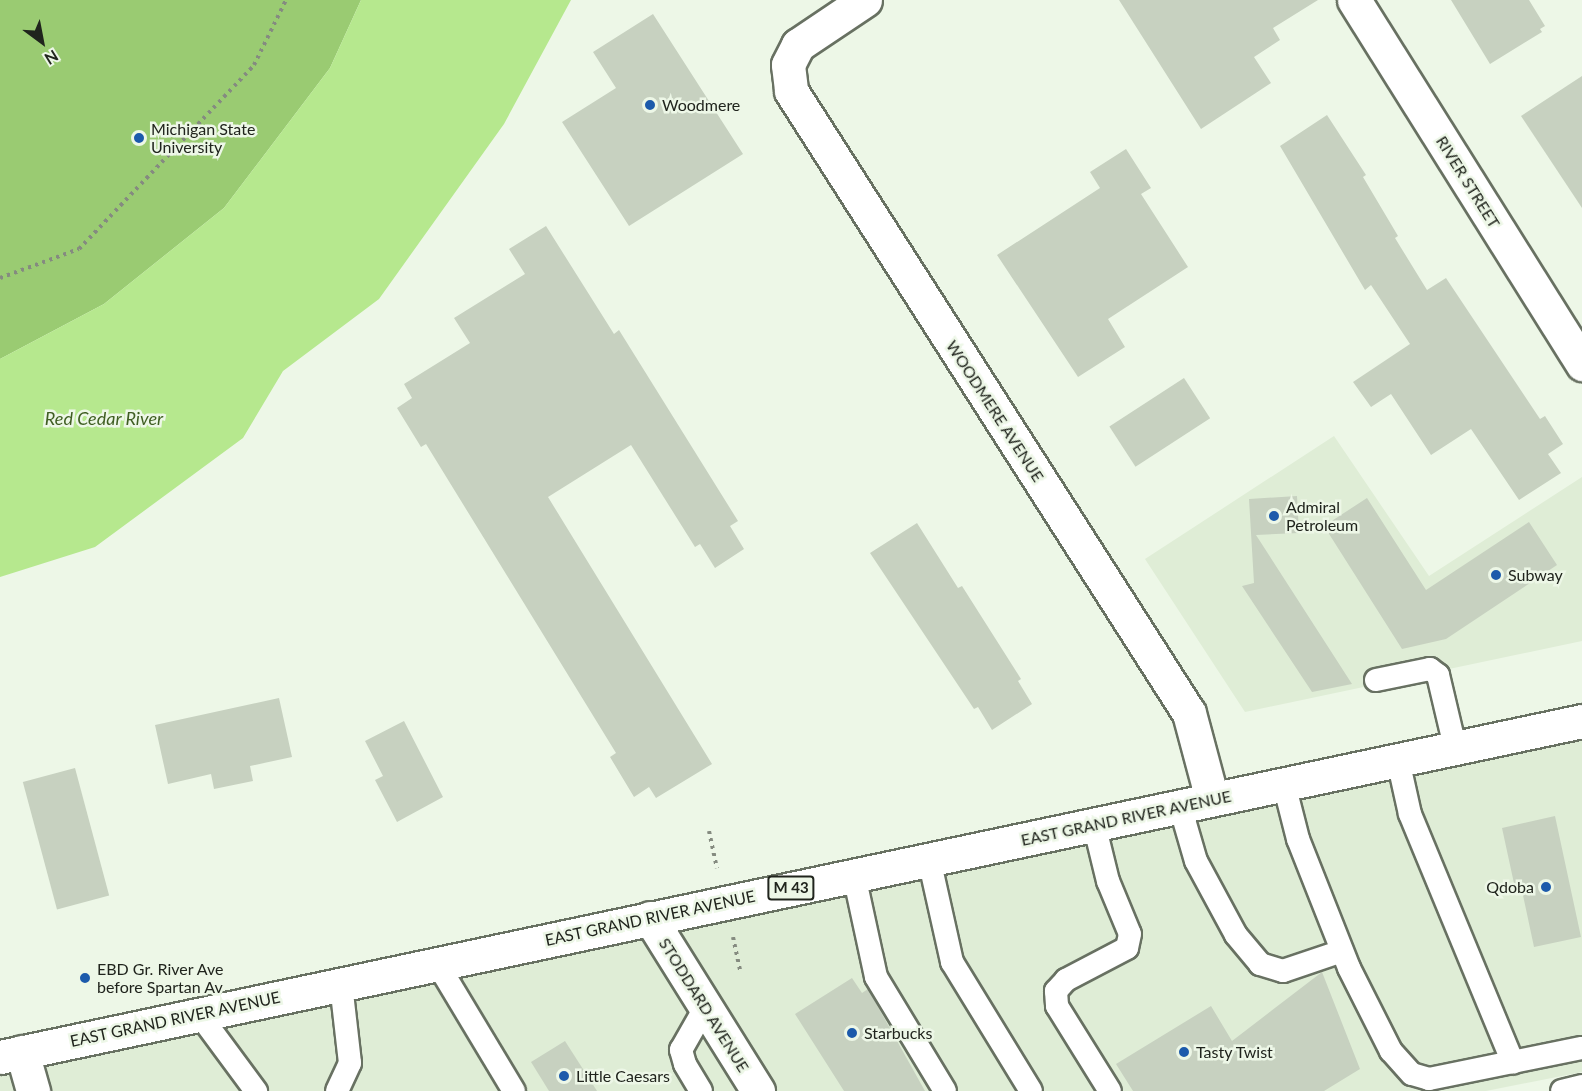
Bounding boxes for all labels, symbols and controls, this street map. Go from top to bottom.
north arrow [12,12,72,72]
text: N [42,46,62,69]
place label: Woodmere [662,95,740,115]
marker: Woodmere [643,98,657,112]
place label: Michigan State University [151,119,255,157]
marker: Michigan State University [132,131,146,145]
street label: RIVER STREET [1432,132,1504,232]
street label: WOODMERE AVENUE [942,337,1048,485]
water label: Red Cedar River [45,407,163,429]
place label: Admiral Petroleum [1286,497,1358,535]
marker: Admiral Petroleum [1267,509,1281,523]
place label: Subway [1508,565,1563,585]
marker: Subway [1489,568,1503,582]
street label: EAST GRAND RIVER AVENUE [1019,786,1233,850]
road number: M 43 [767,876,815,900]
place label: Qdoba [1486,877,1534,897]
marker: Qdoba [1539,880,1553,894]
street label: EAST GRAND RIVER AVENUE [543,886,757,950]
street label: STODDARD AVENUE [655,934,753,1076]
place label: EBD Gr. River Ave before Spartan Av [97,959,224,997]
marker: EBD Gr. River Ave before Spartan Av [78,971,92,985]
street label: EAST GRAND RIVER AVENUE [68,987,282,1051]
place label: Starbucks [864,1023,932,1043]
marker: Starbucks [845,1026,859,1040]
place label: Tasty Twist [1196,1042,1274,1062]
marker: Tasty Twist [1177,1045,1191,1059]
place label: Little Caesars [576,1066,670,1086]
marker: Little Caesars [557,1069,571,1083]

